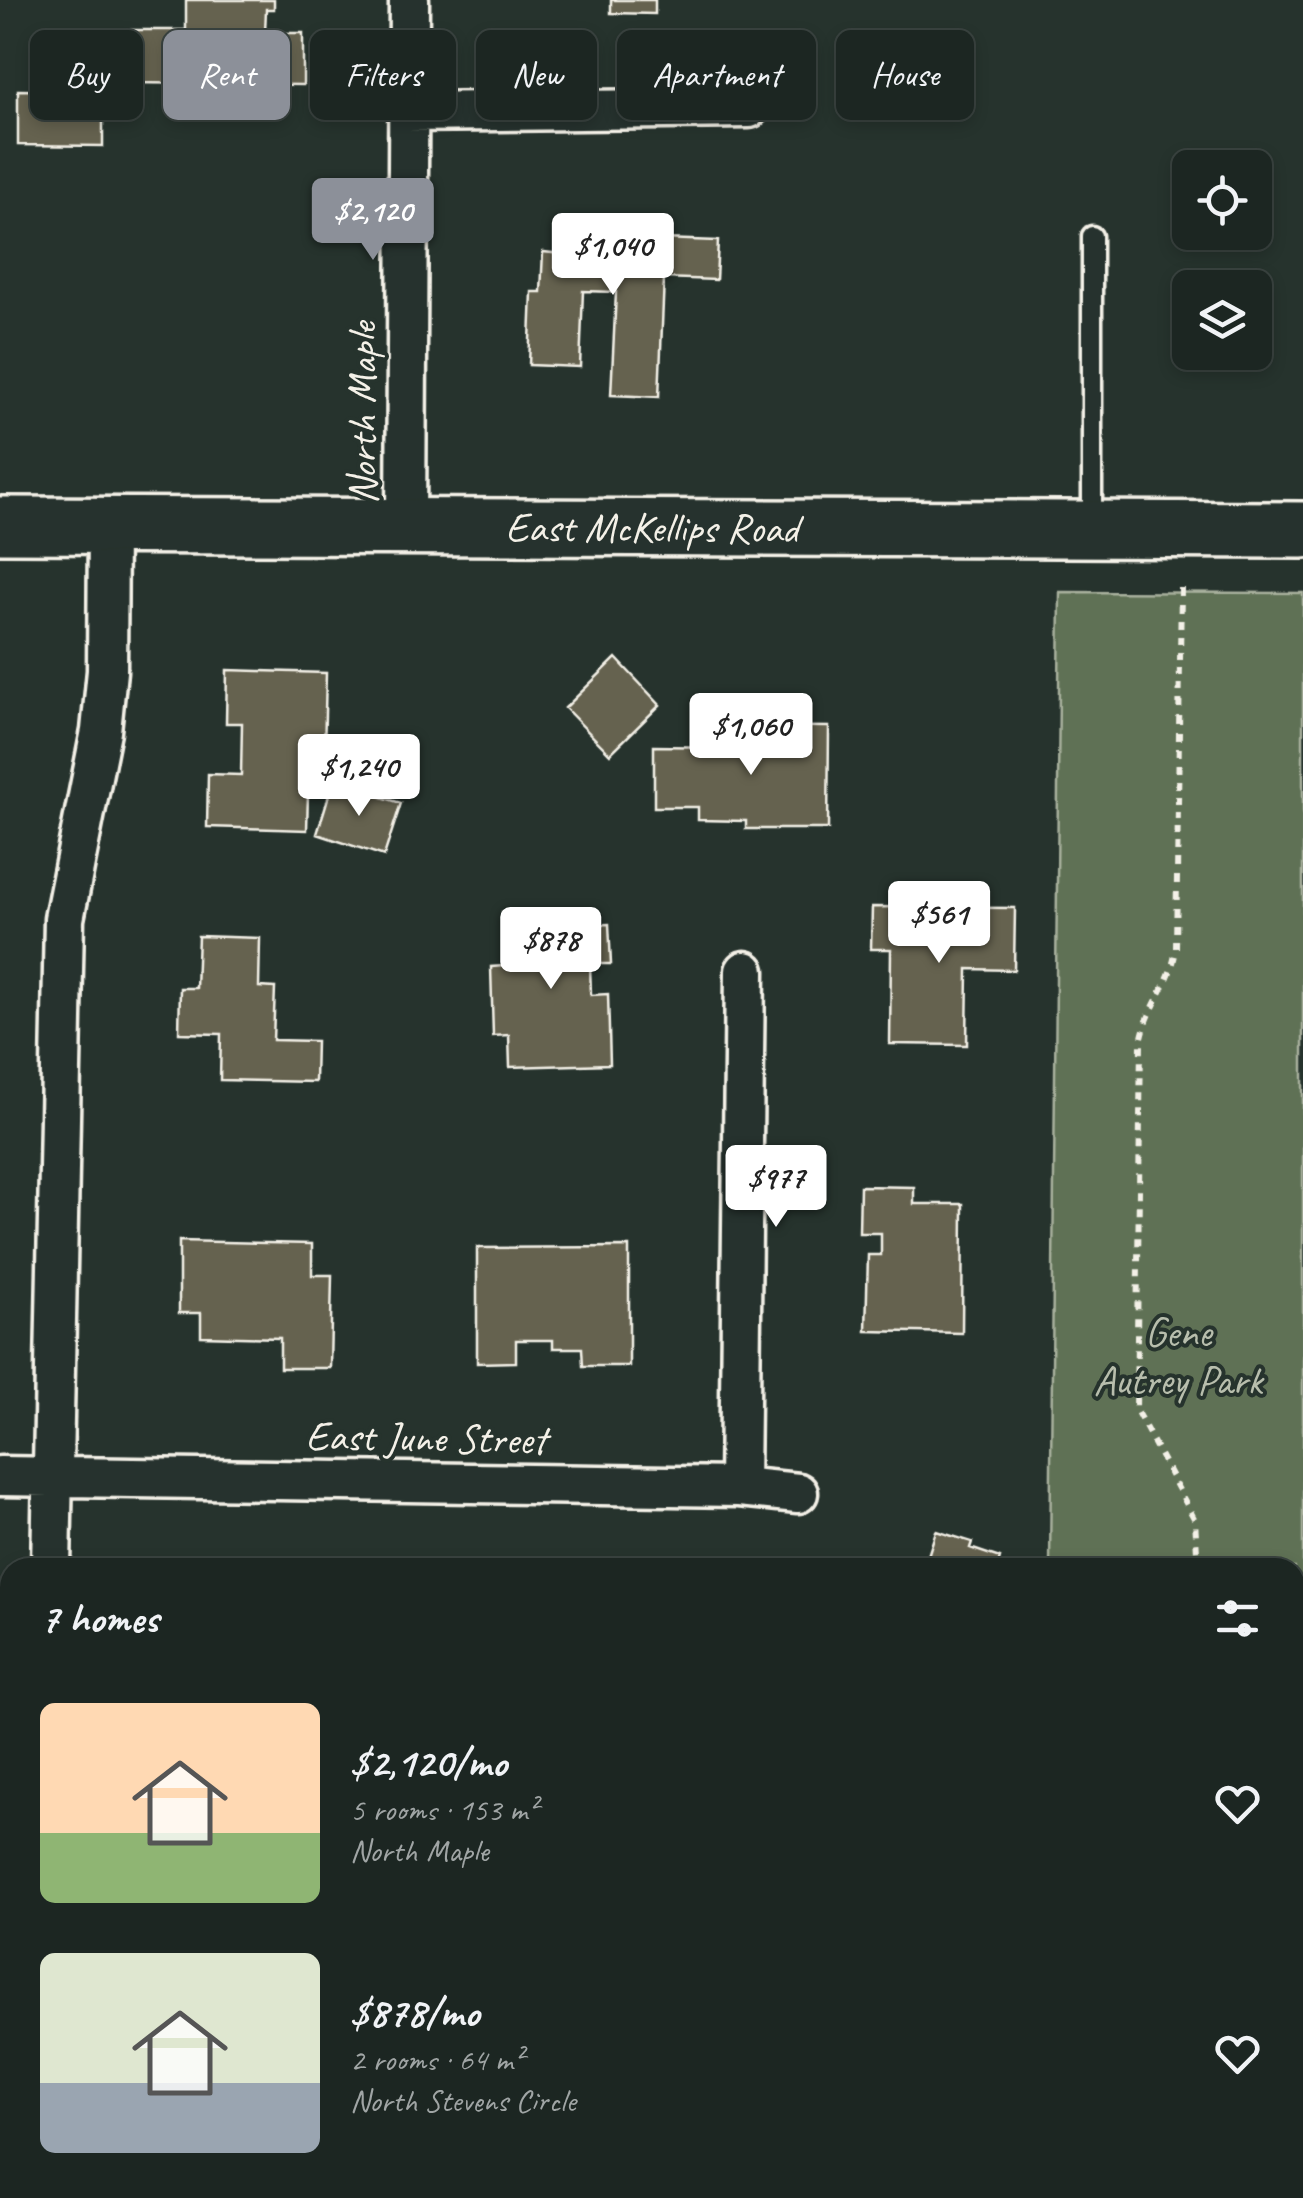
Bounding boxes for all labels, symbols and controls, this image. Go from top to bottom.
chip: Buy [30,30,143,120]
chip: Rent [163,30,290,120]
chip: Filters [310,30,456,120]
chip: New [476,30,597,120]
chip: Apartment [617,30,816,120]
chip: House [836,30,974,120]
map controls [1172,150,1272,370]
button: locate [1172,150,1272,250]
pin: $2,120 [292,178,454,263]
text: $2,120 [334,190,412,231]
pin: $1,040 [532,213,694,298]
text: $1,040 [574,225,652,266]
button: layers [1172,270,1272,370]
street label: North Maple [336,320,389,504]
street label: East McKellips Road [505,500,805,555]
pin: $1,060 [670,693,832,778]
text: $1,060 [711,705,791,746]
pin: $1,240 [278,734,440,819]
text: $1,240 [320,746,398,787]
pin: $561 [880,881,998,966]
text: $561 [910,893,968,934]
pin: $878 [492,907,610,992]
text: $878 [522,919,580,960]
pin: $977 [717,1145,835,1230]
text: $977 [748,1157,804,1198]
park label: Gene Autrey Park [1094,1306,1265,1407]
street label: East June Street [305,1409,552,1467]
icon: filters [1210,1591,1265,1646]
text: 7 homes [40,1592,158,1645]
text: $2,120/mo [350,1736,507,1789]
icon: home [120,1743,240,1863]
icon: heart [1210,1776,1265,1831]
text: 5 rooms · 153 m² [350,1789,537,1830]
text: North Maple [350,1830,489,1871]
text: $878/mo [350,1986,479,2039]
icon: home [120,1993,240,2113]
icon: heart [1210,2026,1265,2081]
text: 2 rooms · 64 m² [350,2039,523,2080]
text: North Stevens Circle [350,2080,576,2121]

